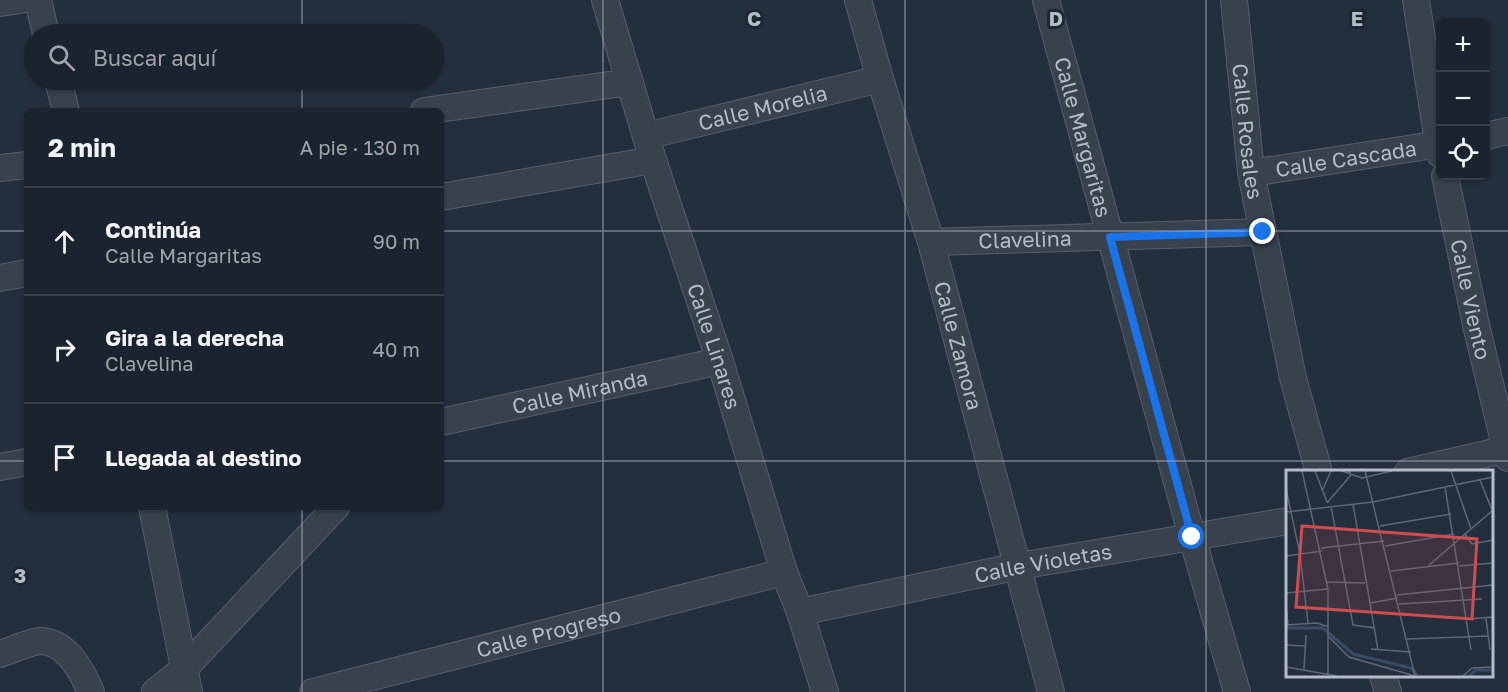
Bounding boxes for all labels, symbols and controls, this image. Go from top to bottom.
text: C [747,6,761,30]
text: D [1049,6,1063,30]
text: E [1351,6,1363,30]
map controls [1436,18,1490,180]
button: + [1436,18,1490,72]
search box [24,24,444,90]
icon: search [45,41,78,74]
text: Buscar aquí [93,44,216,71]
street label: Calle Margaritas [1049,54,1117,220]
street label: Calle Rosales [1227,62,1269,201]
button: − [1436,72,1490,126]
street label: Calle Morelia [695,79,830,136]
button: locate [1436,126,1490,180]
text: 2 min [48,132,116,163]
text: A pie · 130 m [300,135,420,159]
street label: Calle Cascada [1274,135,1418,182]
text: Continúa [105,216,201,243]
route end [1249,218,1275,244]
icon: ahead [48,225,81,258]
street label: Clavelina [978,225,1072,254]
text: 90 m [373,229,420,253]
street label: Calle Viento [1445,237,1497,362]
text: Calle Margaritas [105,243,262,267]
street label: Calle Zamora [929,278,988,413]
street label: Calle Linares [682,280,747,412]
text: Gira a la derecha [105,324,284,351]
icon: right [48,333,81,366]
text: 40 m [373,337,420,361]
text: Clavelina [105,351,194,375]
street label: Calle Miranda [509,364,650,419]
icon: arrive [48,441,81,474]
text: Llegada al destino [105,444,302,471]
inset map [1286,470,1493,677]
route start [1178,523,1204,549]
street label: Calle Violetas [972,538,1114,588]
text: 3 [14,563,26,587]
street label: Calle Progreso [474,601,623,663]

